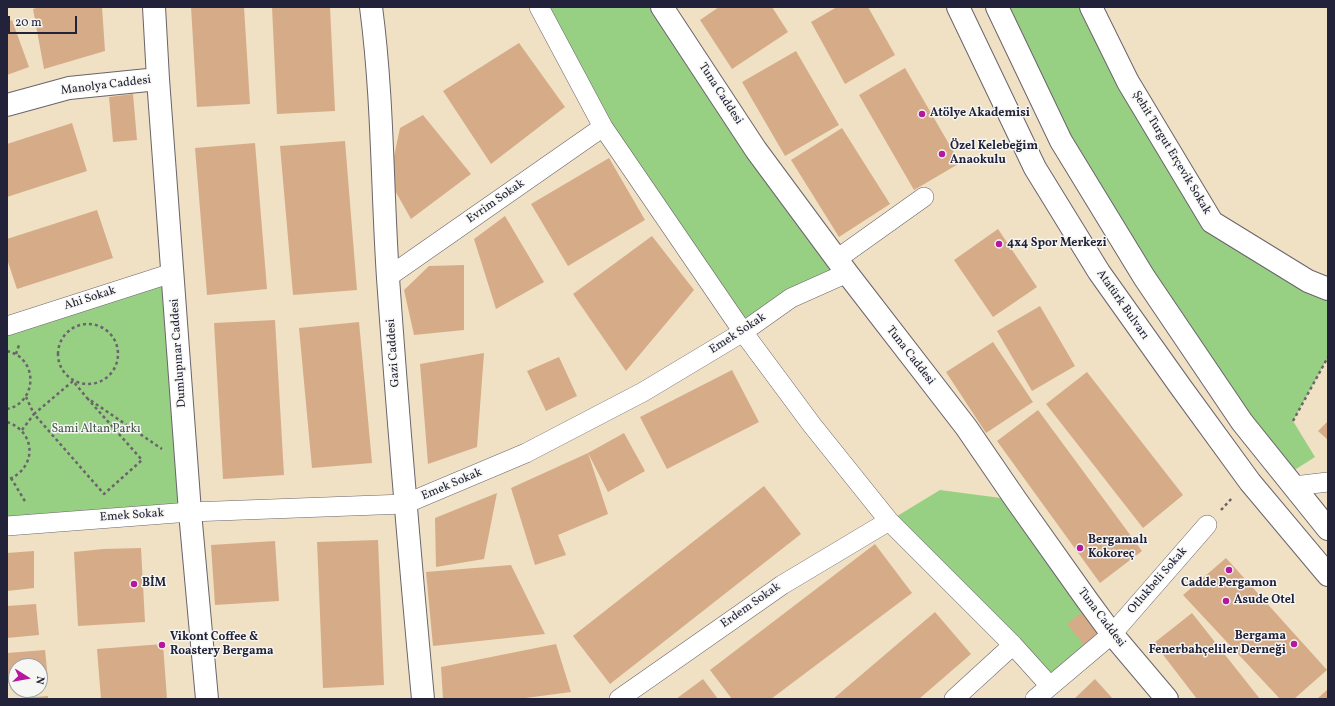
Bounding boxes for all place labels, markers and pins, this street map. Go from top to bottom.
place label: Atölye Akademisi [930,107,1030,121]
marker: Atölye Akademisi [917,109,927,119]
place label: Özel Kelebeğim Anaokulu [950,140,1038,168]
marker: Özel Kelebeğim Anaokulu [937,149,947,159]
place label: 4x4 Spor Merkezi [1007,237,1107,251]
marker: 4x4 Spor Merkezi [994,239,1004,249]
place label: Bergamalı Kokoreç [1088,534,1147,562]
marker: Bergamalı Kokoreç [1075,543,1085,553]
marker: Cadde Pergamon [1224,565,1234,575]
place label: BİM [142,577,166,591]
place label: Cadde Pergamon [1181,577,1277,591]
marker: BİM [129,579,139,589]
place label: Asude Otel [1234,594,1295,608]
marker: Asude Otel [1221,596,1231,606]
place label: Bergama Fenerbahçeliler Derneği [1149,630,1286,658]
place label: Vikont Coffee & Roastery Bergama [170,631,274,659]
marker: Bergama Fenerbahçeliler Derneği [1289,639,1299,649]
marker: Vikont Coffee & Roastery Bergama [157,640,167,650]

